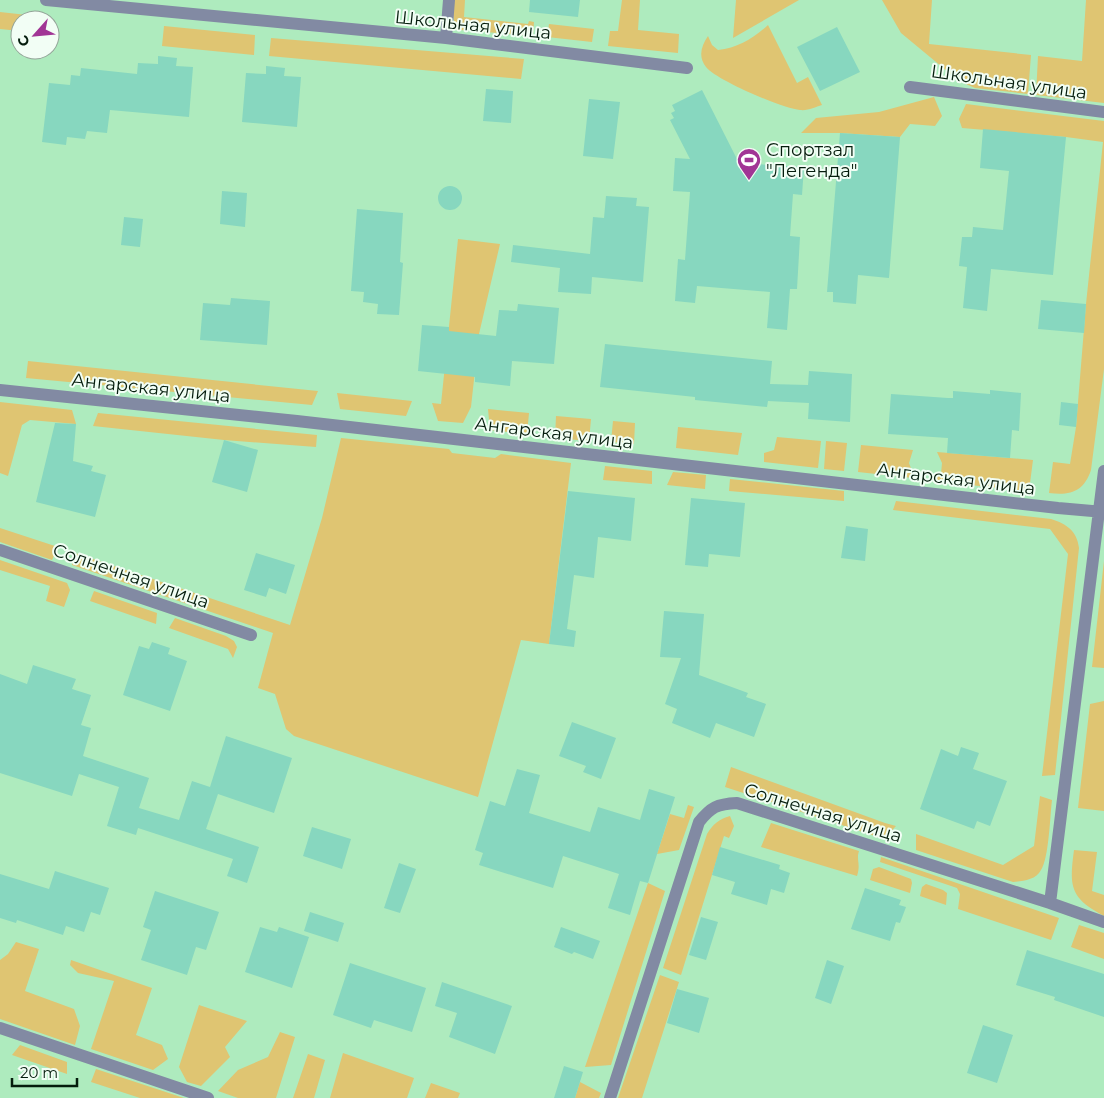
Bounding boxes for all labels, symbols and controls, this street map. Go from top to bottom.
street label: Школьная улица [394,6,552,44]
north arrow [10,10,60,60]
text: С [13,32,34,50]
street label: Школьная улица [930,60,1088,104]
place label: Спортзал "Легенда" [766,139,858,182]
sports icon: Спортзал "Легенда" [736,147,762,181]
street label: Ангарская улица [70,369,232,407]
street label: Ангарская улица [473,412,635,454]
street label: Ангарская улица [875,458,1037,500]
street label: Солнечная улица [50,539,212,613]
street label: Солнечная улица [741,779,905,847]
scale bar [12,1056,78,1088]
text: 20 m [20,1063,58,1082]

